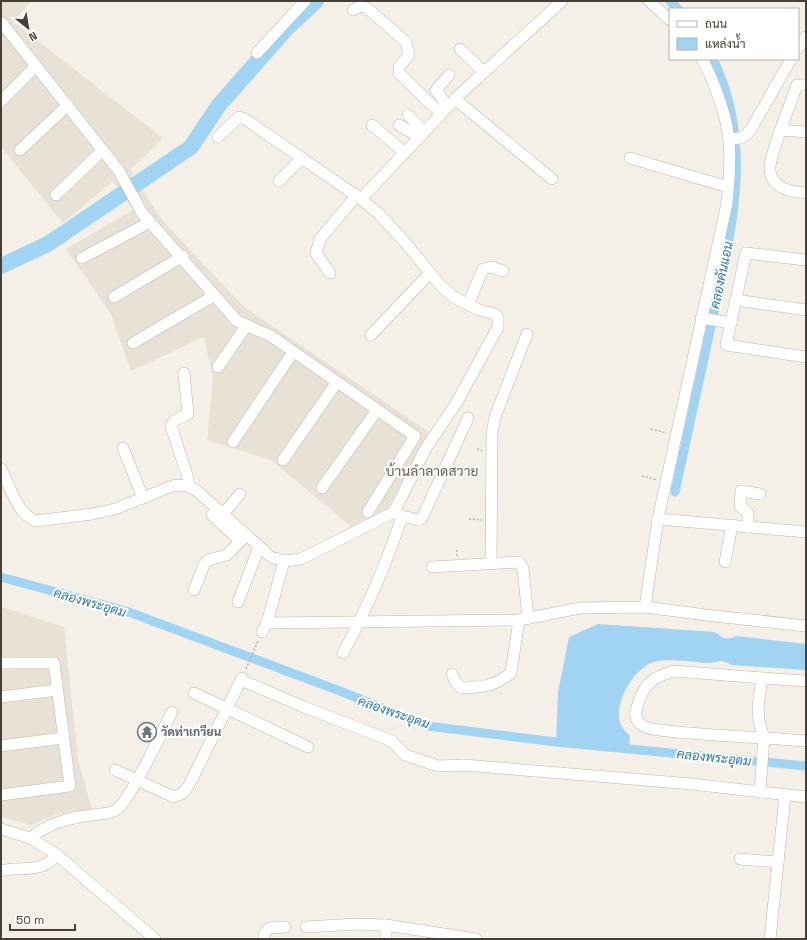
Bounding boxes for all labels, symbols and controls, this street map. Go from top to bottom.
north arrow [8,8,48,48]
legend [669,8,799,60]
text: ถนน [705,16,728,32]
text: N [26,29,40,45]
text: แหล่งน้ำ [705,33,745,52]
water label: คลองคันแอน [706,239,737,310]
district label: บ้านลำลาดสวาย [386,462,478,480]
water label: คลองพระอุดม [51,584,128,622]
water label: คลองพระอุดม [355,692,432,734]
temple icon: วัดท่าเกวียน [136,721,158,743]
place label: วัดท่าเกวียน [161,724,222,740]
water label: คลองพระอุดม [676,745,752,771]
scale bar [10,906,75,932]
text: 50 m [16,912,44,928]

